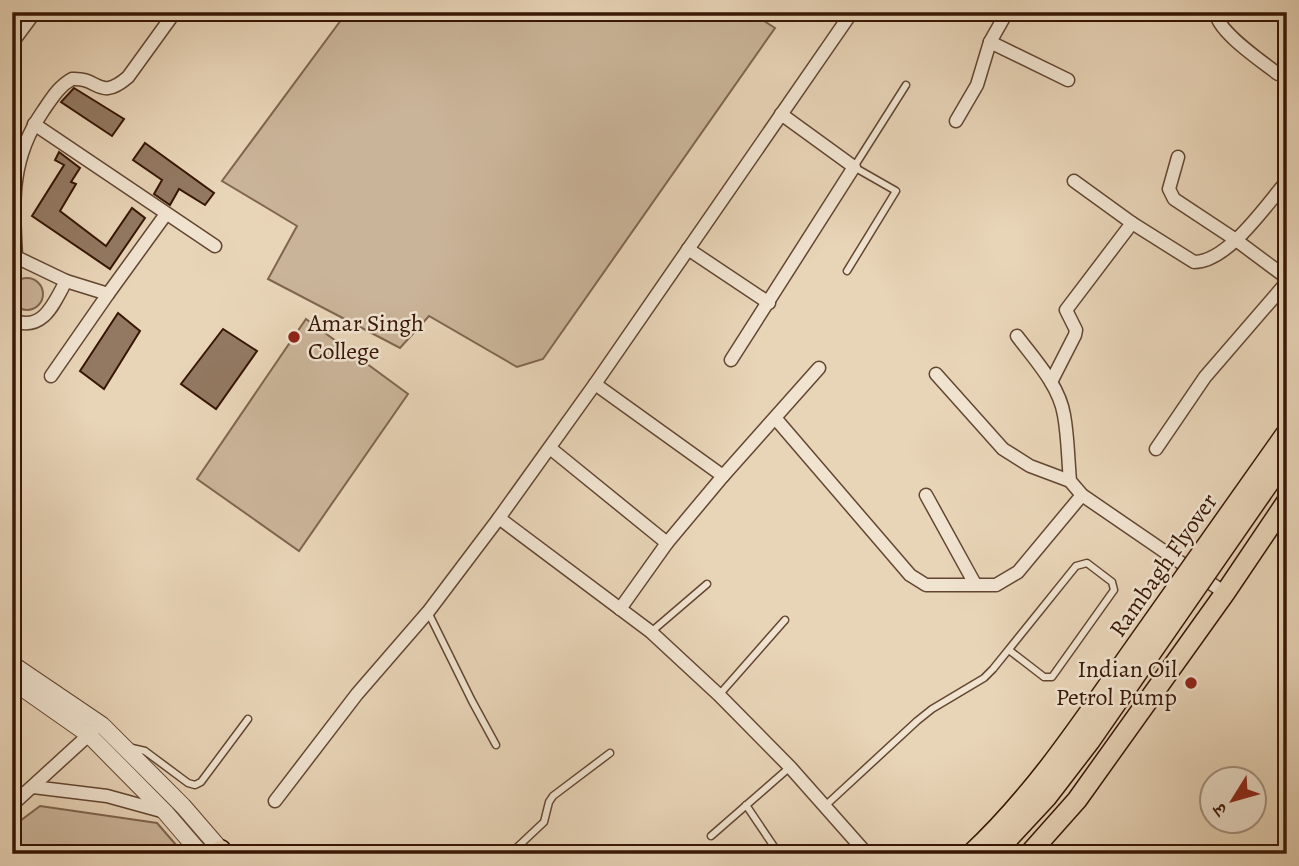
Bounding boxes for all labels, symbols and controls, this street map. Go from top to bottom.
place label: Amar Singh College [307,307,424,367]
marker: Amar Singh College [286,329,302,345]
street label: Rambagh Flyover [1102,487,1224,643]
place label: Indian Oil Petrol Pump [1056,653,1177,713]
marker: Indian Oil Petrol Pump [1183,675,1199,691]
north arrow [1198,764,1268,834]
text: उ [1206,797,1235,823]

